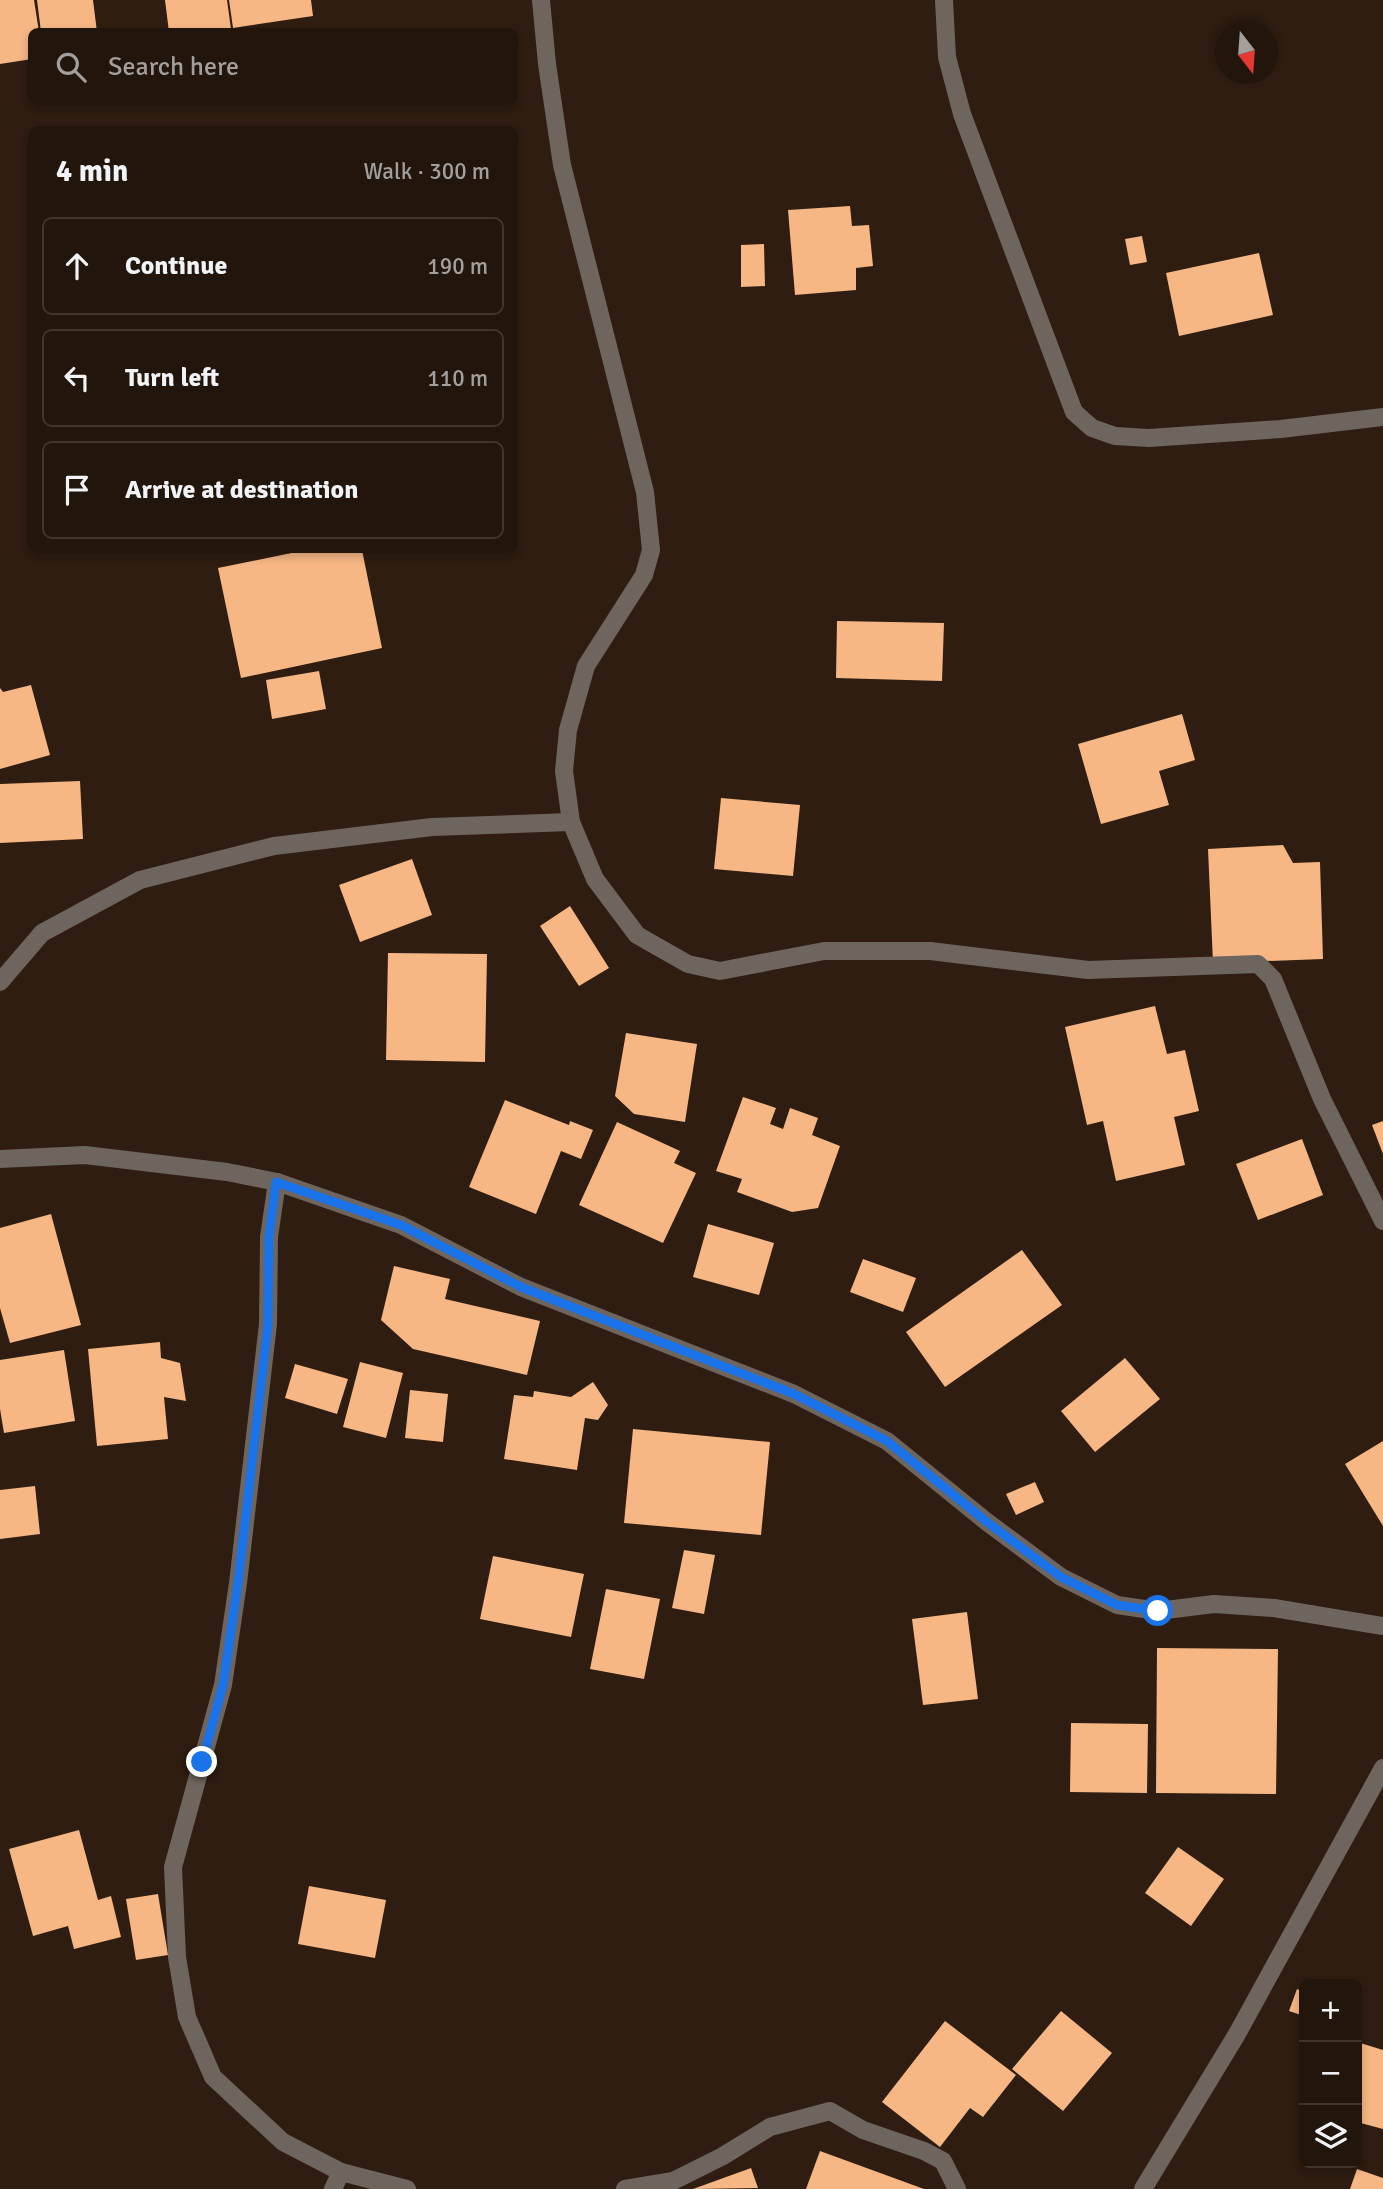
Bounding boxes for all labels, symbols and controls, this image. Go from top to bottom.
north arrow [1215,21,1278,84]
search box [28,28,518,105]
icon: search [52,48,90,86]
text: Search here [108,51,239,83]
text: 4 min [56,153,128,190]
text: Walk · 300 m [364,157,490,186]
icon: ahead [58,247,96,285]
text: Continue [125,250,227,282]
text: 190 m [427,252,488,281]
icon: left [58,359,96,397]
text: Turn left [125,362,219,394]
text: 110 m [427,364,488,393]
icon: arrive [58,471,96,509]
text: Arrive at destination [125,474,358,506]
route start [1142,1595,1173,1626]
route end [186,1746,217,1777]
map controls [1299,1979,1362,2168]
button: + [1299,1979,1362,2042]
button: − [1299,2042,1362,2105]
button: layers [1299,2105,1362,2168]

